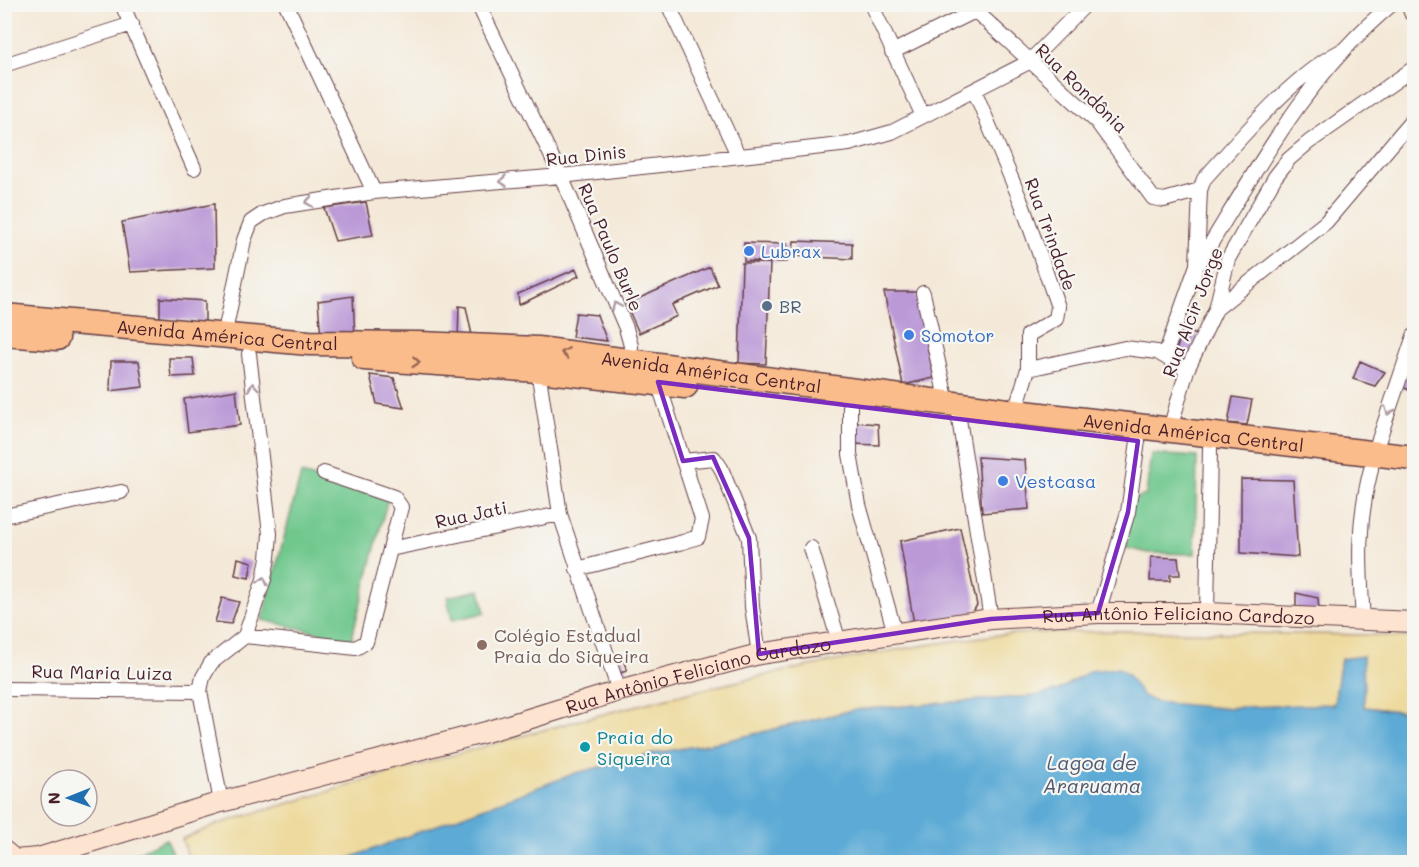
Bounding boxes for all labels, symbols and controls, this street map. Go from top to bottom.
street label: Rua Rondônia [1031,38,1133,138]
street label: Rua Dinis [545,139,627,171]
one-way arrow [498,174,507,187]
street label: Rua Trindade [1020,174,1082,294]
street label: Rua Paulo Burle [573,179,649,315]
one-way arrow [304,196,314,208]
place label: Lubrax [761,239,821,263]
marker: Lubrax [742,244,756,258]
street label: Rua Alcir Jorge [1156,244,1228,380]
place label: BR [779,294,802,318]
marker: BR [760,299,774,313]
one-way arrow [612,301,624,312]
street label: Avenida América Central [115,314,338,355]
place label: Somotor [921,323,994,347]
marker: Somotor [902,328,916,342]
street label: Avenida América Central [600,345,823,398]
one-way arrow [560,347,569,359]
one-way arrow [411,355,420,368]
one-way arrow [247,383,260,392]
one-way arrow [1383,405,1396,416]
street label: Avenida América Central [1082,408,1305,457]
place label: Vestcasa [1015,469,1096,493]
marker: Vestcasa [996,474,1010,488]
street label: Rua Jati [433,495,509,533]
one-way arrow [256,576,268,587]
street label: Rua Antônio Feliciano Cardozo [1042,601,1315,630]
place label: Colégio Estadual Praia do Siqueira [494,623,650,668]
street label: Rua Antônio Feliciano Cardozo [563,631,833,719]
marker: Colégio Estadual Praia do Siqueira [475,638,489,652]
street label: Rua Maria Luiza [31,659,173,685]
place label: Praia do Siqueira [597,725,673,770]
marker: Praia do Siqueira [578,740,592,754]
water label: Lagoa de Araruama [1043,749,1141,798]
north arrow [39,768,99,828]
text: N [43,792,64,805]

